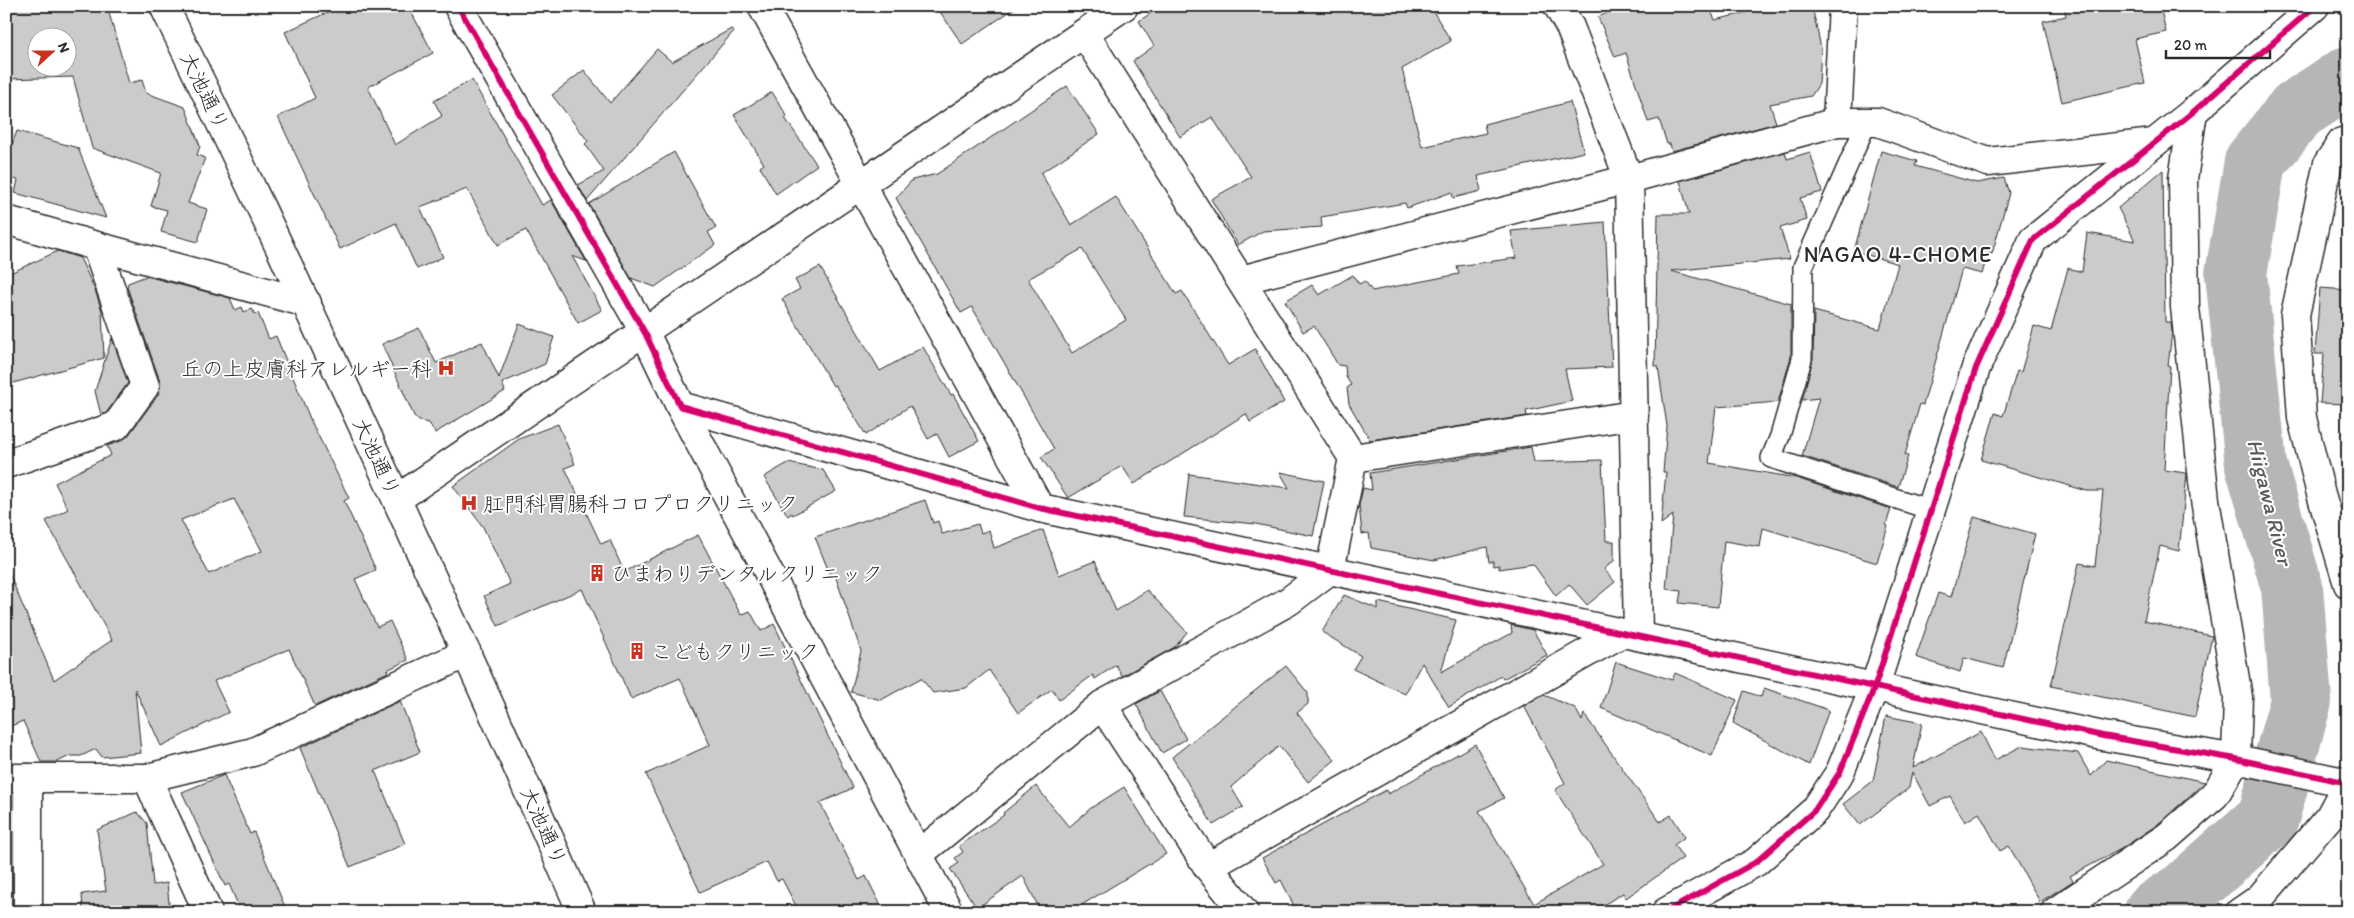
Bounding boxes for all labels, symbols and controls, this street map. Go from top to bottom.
north arrow [28,28,78,78]
scale bar [2166,28,2270,60]
text: 20 m [2174,36,2208,54]
text: N [54,40,73,55]
street label: 大池通り [175,48,235,134]
district label: NAGAO 4-CHOME [1804,241,1992,268]
place label: 丘の上皮膚科アレルギー科 [181,356,432,381]
hospital icon: 丘の上皮膚科アレルギー科 [436,358,456,378]
street label: 大池通り [348,414,406,500]
water label: Hiigawa River [2241,436,2299,570]
place label: 肛門科胃腸科コロプロクリニック [483,491,798,516]
hospital icon: 肛門科胃腸科コロプロクリニック [459,493,479,513]
place label: ひまわりデンタルクリニック [611,561,883,586]
building icon: ひまわりデンタルクリニック [587,563,607,583]
place label: こどもクリニック [651,639,819,664]
building icon: こどもクリニック [627,641,647,661]
street label: 大池通り [515,783,573,869]

